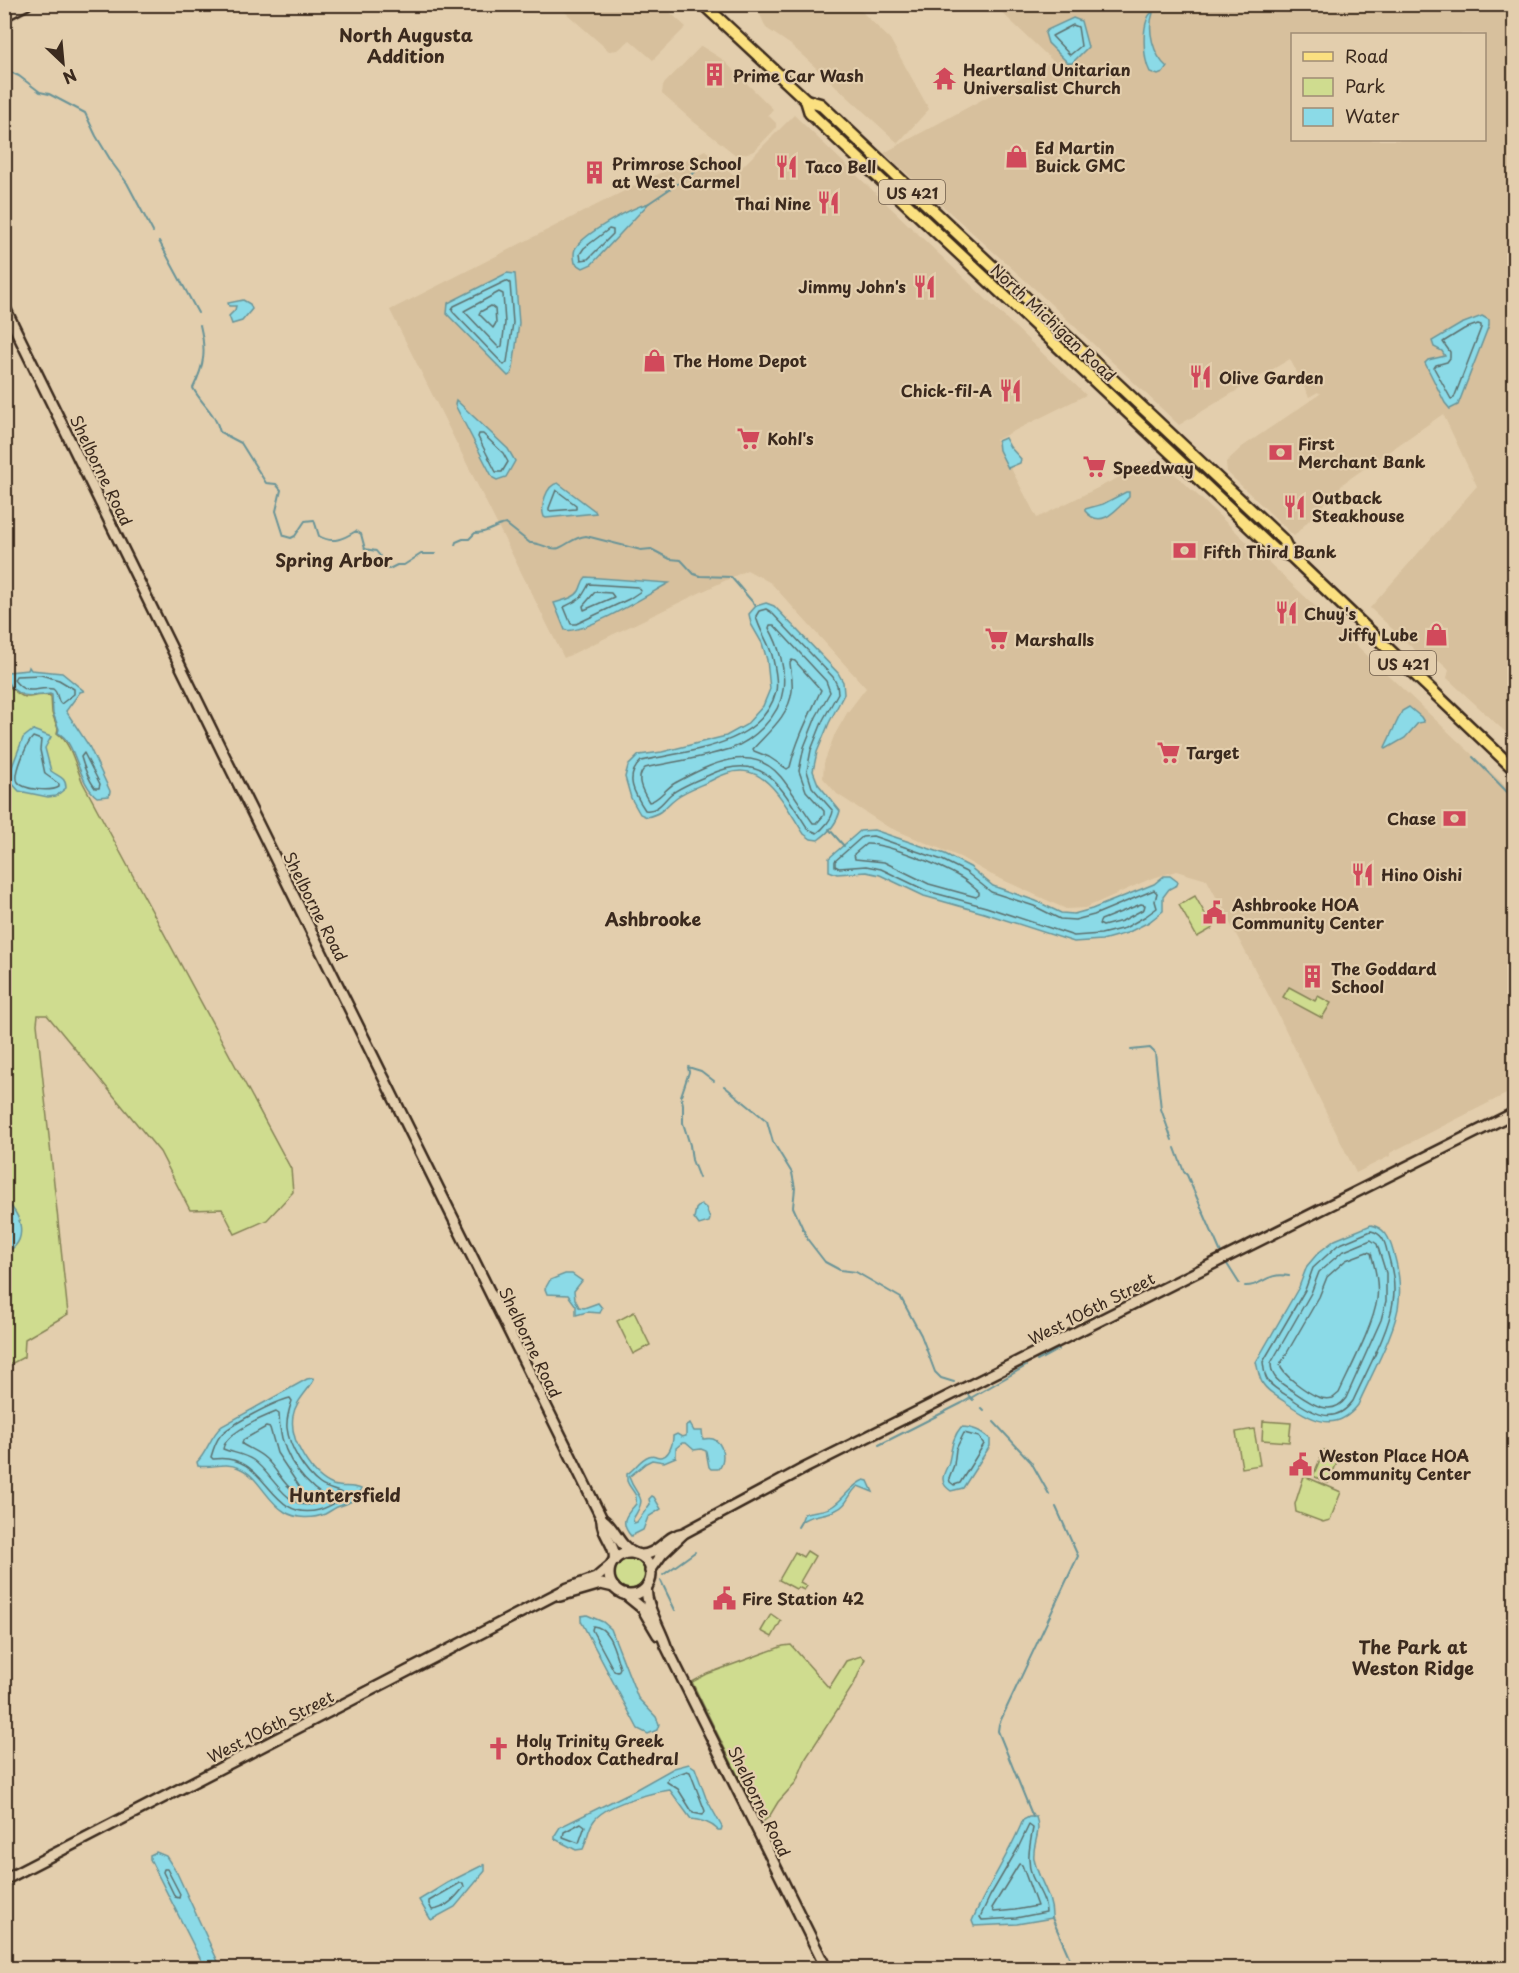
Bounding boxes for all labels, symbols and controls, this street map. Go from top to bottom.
district label: North Augusta Addition [339,21,473,69]
north arrow [33,33,93,93]
legend [1291,33,1486,141]
text: Road [1345,42,1389,69]
place label: Heartland Unitarian Universalist Church [963,57,1131,99]
building icon: Prime Car Wash [702,62,728,88]
place label: Prime Car Wash [733,63,864,87]
text: N [59,64,81,91]
temple icon: Heartland Unitarian Universalist Church [932,65,958,91]
text: Park [1345,72,1385,99]
text: Water [1345,102,1400,129]
place label: Ed Martin Buick GMC [1035,135,1126,177]
shop icon: Ed Martin Buick GMC [1004,143,1030,169]
place label: Primrose School at West Carmel [612,151,742,193]
restaurant icon: Taco Bell [774,153,800,179]
place label: Taco Bell [805,154,876,178]
building icon: Primrose School at West Carmel [581,159,607,185]
road number: US 421 [879,180,945,204]
restaurant icon: Thai Nine [816,190,842,216]
place label: Thai Nine [735,191,811,215]
street label: North Michigan Road [986,257,1122,387]
restaurant icon: Jimmy John's [911,273,937,299]
place label: Jimmy John's [798,274,906,298]
shop icon: The Home Depot [642,347,668,373]
place label: The Home Depot [673,348,807,372]
restaurant icon: Olive Garden [1188,364,1214,390]
place label: Olive Garden [1219,365,1324,389]
restaurant icon: Chick-fil-A [997,377,1023,403]
place label: Chick-fil-A [901,378,992,402]
street label: Shelborne Road [65,411,139,529]
supermarket icon: Kohl's [736,425,762,451]
place label: Kohl's [767,426,814,450]
place label: First Merchant Bank [1298,431,1426,473]
bank icon: First Merchant Bank [1267,439,1293,465]
supermarket icon: Speedway [1082,454,1108,480]
place label: Speedway [1113,455,1194,479]
place label: Outback Steakhouse [1312,485,1405,527]
restaurant icon: Outback Steakhouse [1281,493,1307,519]
bank icon: Fifth Third Bank [1172,538,1198,564]
place label: Fifth Third Bank [1203,539,1337,563]
district label: Spring Arbor [275,546,393,573]
restaurant icon: Chuy's [1273,600,1299,626]
place label: Chuy's [1304,601,1356,625]
shop icon: Jiffy Lube [1423,621,1449,647]
place label: Jiffy Lube [1338,622,1418,646]
supermarket icon: Marshalls [984,626,1010,652]
place label: Marshalls [1015,627,1095,651]
road number: US 421 [1370,651,1436,675]
supermarket icon: Target [1155,739,1181,765]
place label: Target [1186,740,1240,764]
bank icon: Chase [1441,805,1467,831]
place label: Chase [1387,806,1436,830]
street label: Shelborne Road [278,847,354,965]
restaurant icon: Hino Oishi [1350,861,1376,887]
place label: Hino Oishi [1381,862,1462,886]
place label: Ashbrooke HOA Community Center [1231,892,1385,934]
public building icon: Ashbrooke HOA Community Center [1201,900,1227,926]
district label: Ashbrooke [604,905,701,932]
place label: The Goddard School [1331,956,1437,998]
building icon: The Goddard School [1300,964,1326,990]
street label: West 106th Street [1024,1265,1159,1350]
street label: Shelborne Road [494,1283,568,1401]
place label: Weston Place HOA Community Center [1319,1443,1472,1485]
public building icon: Weston Place HOA Community Center [1288,1451,1314,1477]
district label: Huntersfield [289,1481,401,1508]
public building icon: Fire Station 42 [711,1585,737,1611]
place label: Fire Station 42 [742,1586,864,1610]
district label: The Park at Weston Ridge [1352,1633,1474,1681]
street label: West 106th Street [203,1683,338,1768]
place label: Holy Trinity Greek Orthodox Cathedral [516,1728,679,1770]
church icon: Holy Trinity Greek Orthodox Cathedral [485,1736,511,1762]
street label: Shelborne Road [723,1742,797,1860]

